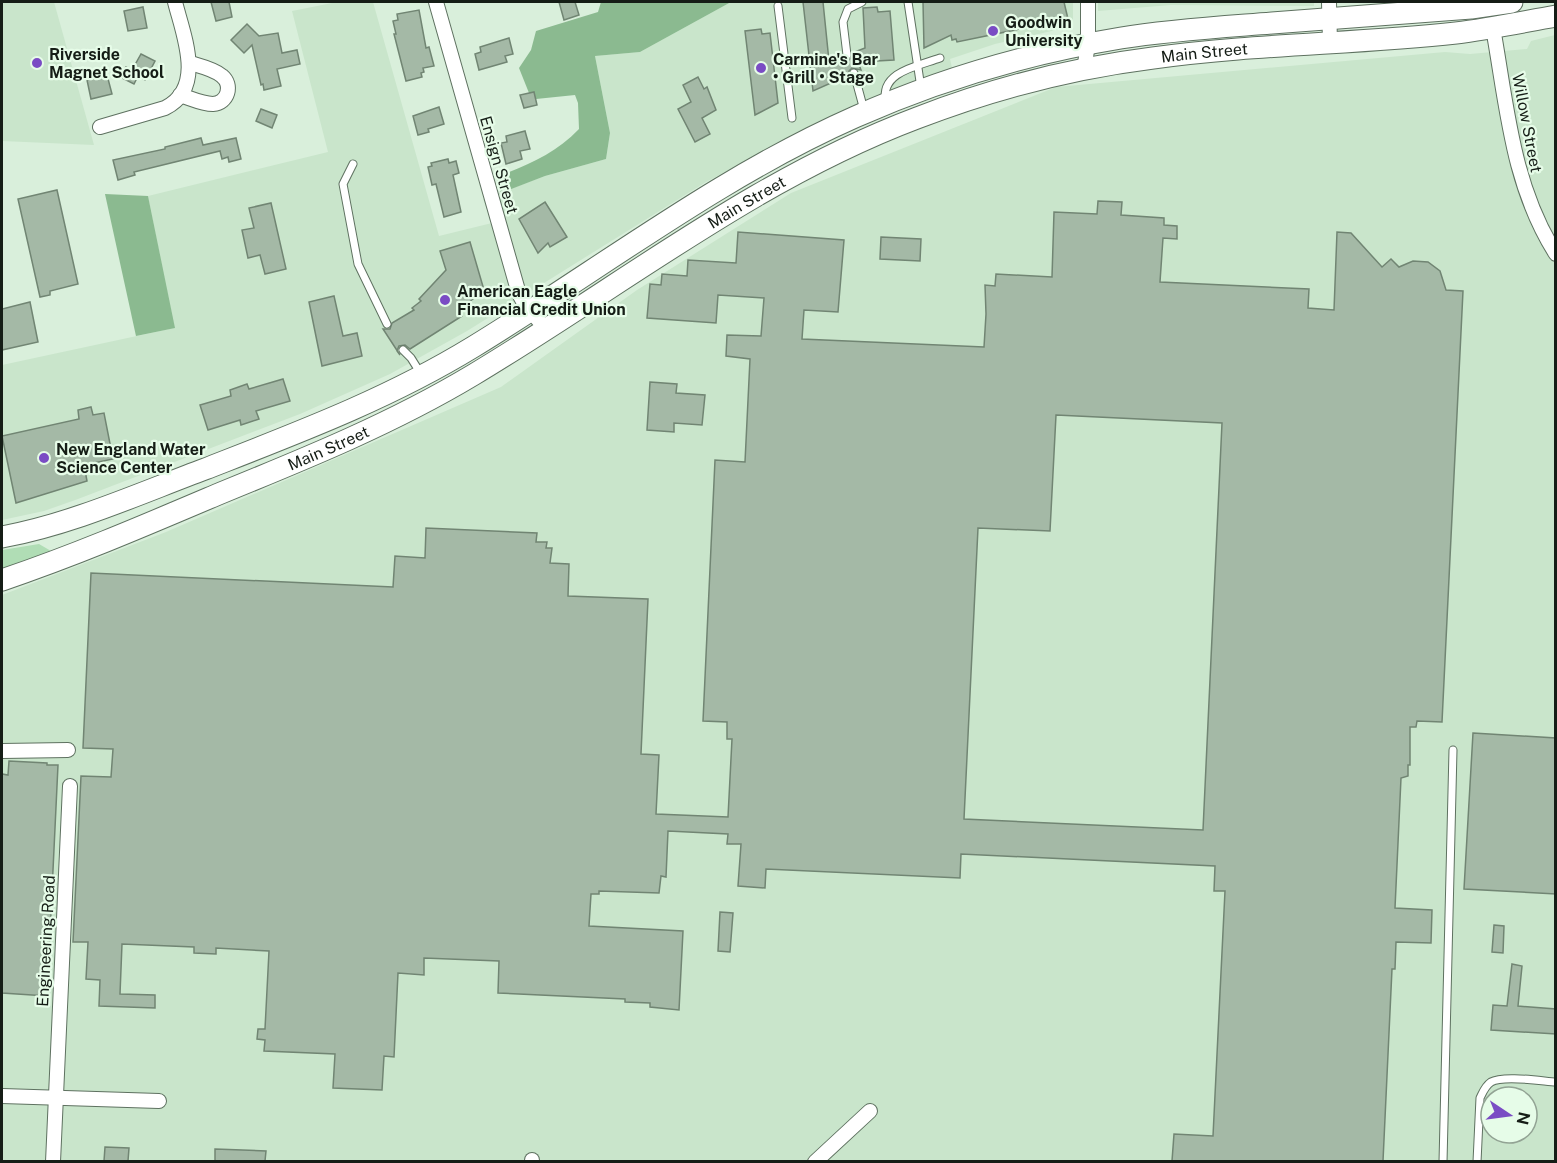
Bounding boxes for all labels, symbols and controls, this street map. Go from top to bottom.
place label: Goodwin University [1005,13,1083,50]
marker: Goodwin University [986,24,1000,38]
street label: Main Street [1160,39,1248,66]
place label: Riverside Magnet School [49,45,164,82]
place label: Carmine's Bar • Grill • Stage [773,50,878,87]
marker: Riverside Magnet School [30,56,44,70]
marker: Carmine's Bar • Grill • Stage [754,61,768,75]
street label: Willow Street [1508,72,1546,174]
street label: Ensign Street [476,114,522,216]
street label: Main Street [704,172,789,232]
place label: American Eagle Financial Credit Union [457,282,626,319]
marker: American Eagle Financial Credit Union [438,293,452,307]
street label: Main Street [285,422,372,474]
place label: New England Water Science Center [56,440,206,477]
marker: New England Water Science Center [37,451,51,465]
street label: Engineering Road [33,875,59,1007]
north arrow [1479,1085,1539,1145]
text: N [1512,1110,1534,1126]

